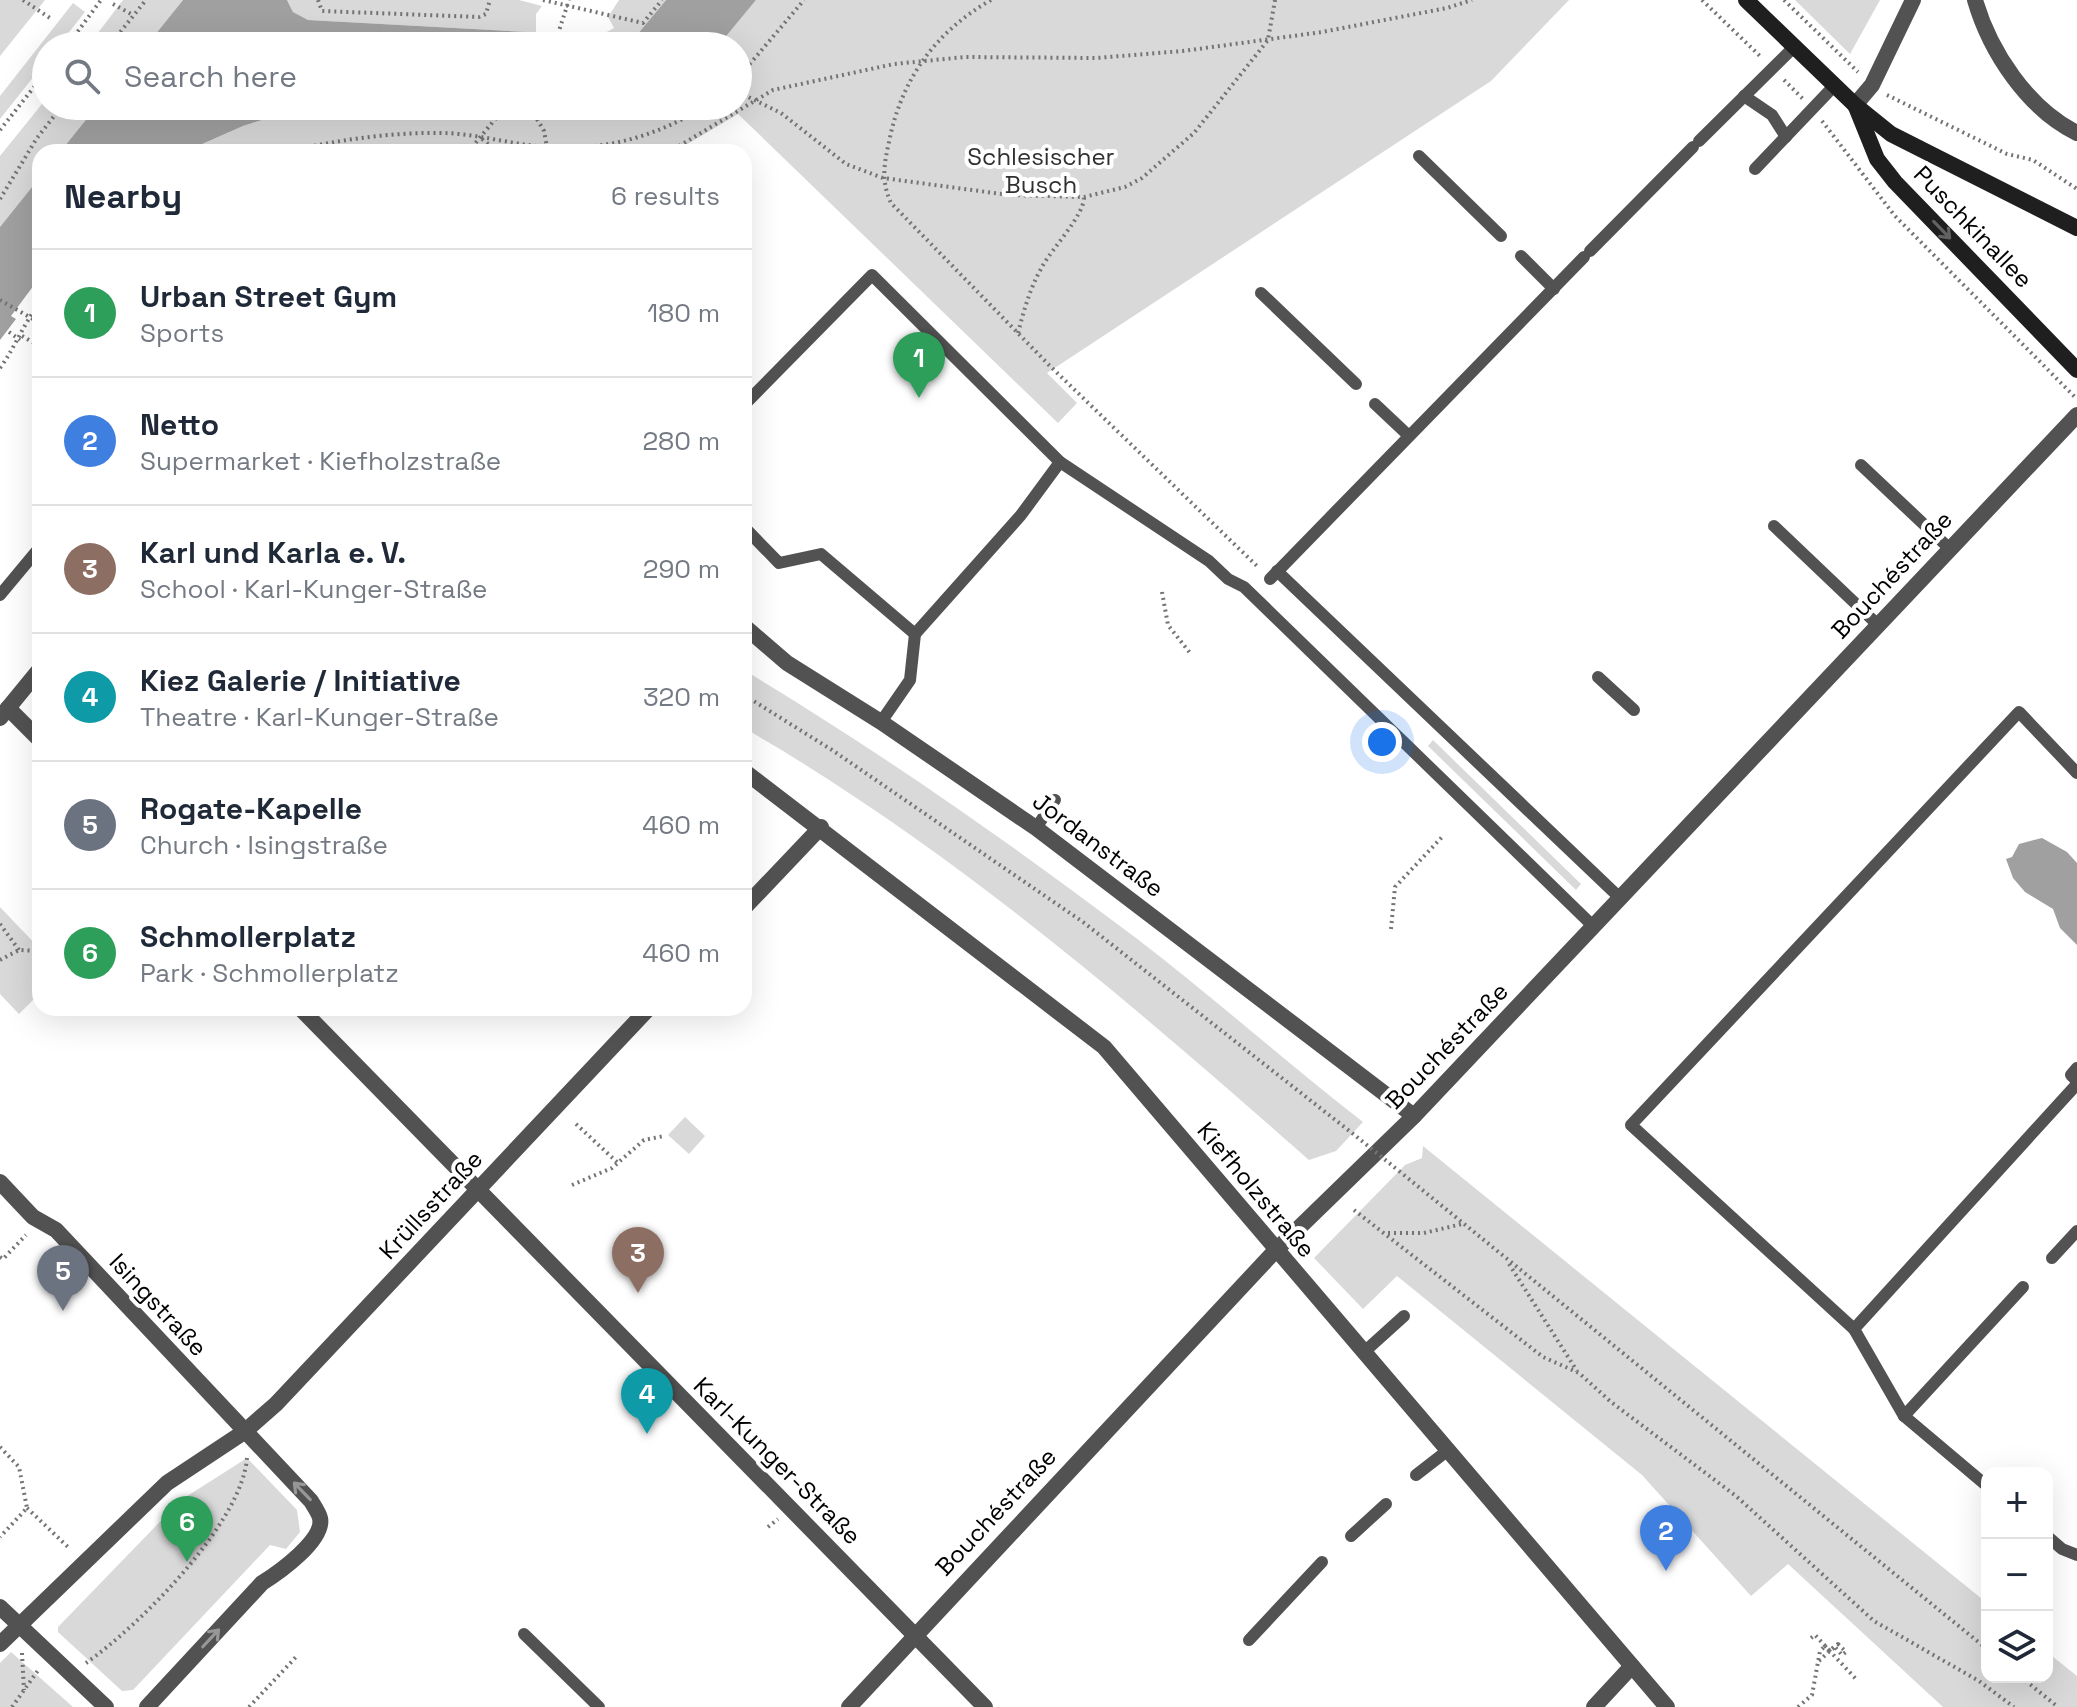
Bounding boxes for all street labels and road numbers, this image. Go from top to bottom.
street label: Puschkinallee [1907,159,2039,294]
street label: Bouchéstraße [1824,504,1959,645]
street label: Jordanstraße [1027,785,1170,904]
street label: Bouchéstraße [1379,976,1515,1115]
street label: Kiefholzstraße [1191,1115,1322,1264]
street label: Krüllsstraße [372,1144,489,1266]
street label: Isingstraße [103,1247,214,1363]
street label: Karl-Kunger-Straße [687,1370,868,1551]
street label: Bouchéstraße [928,1441,1063,1582]

